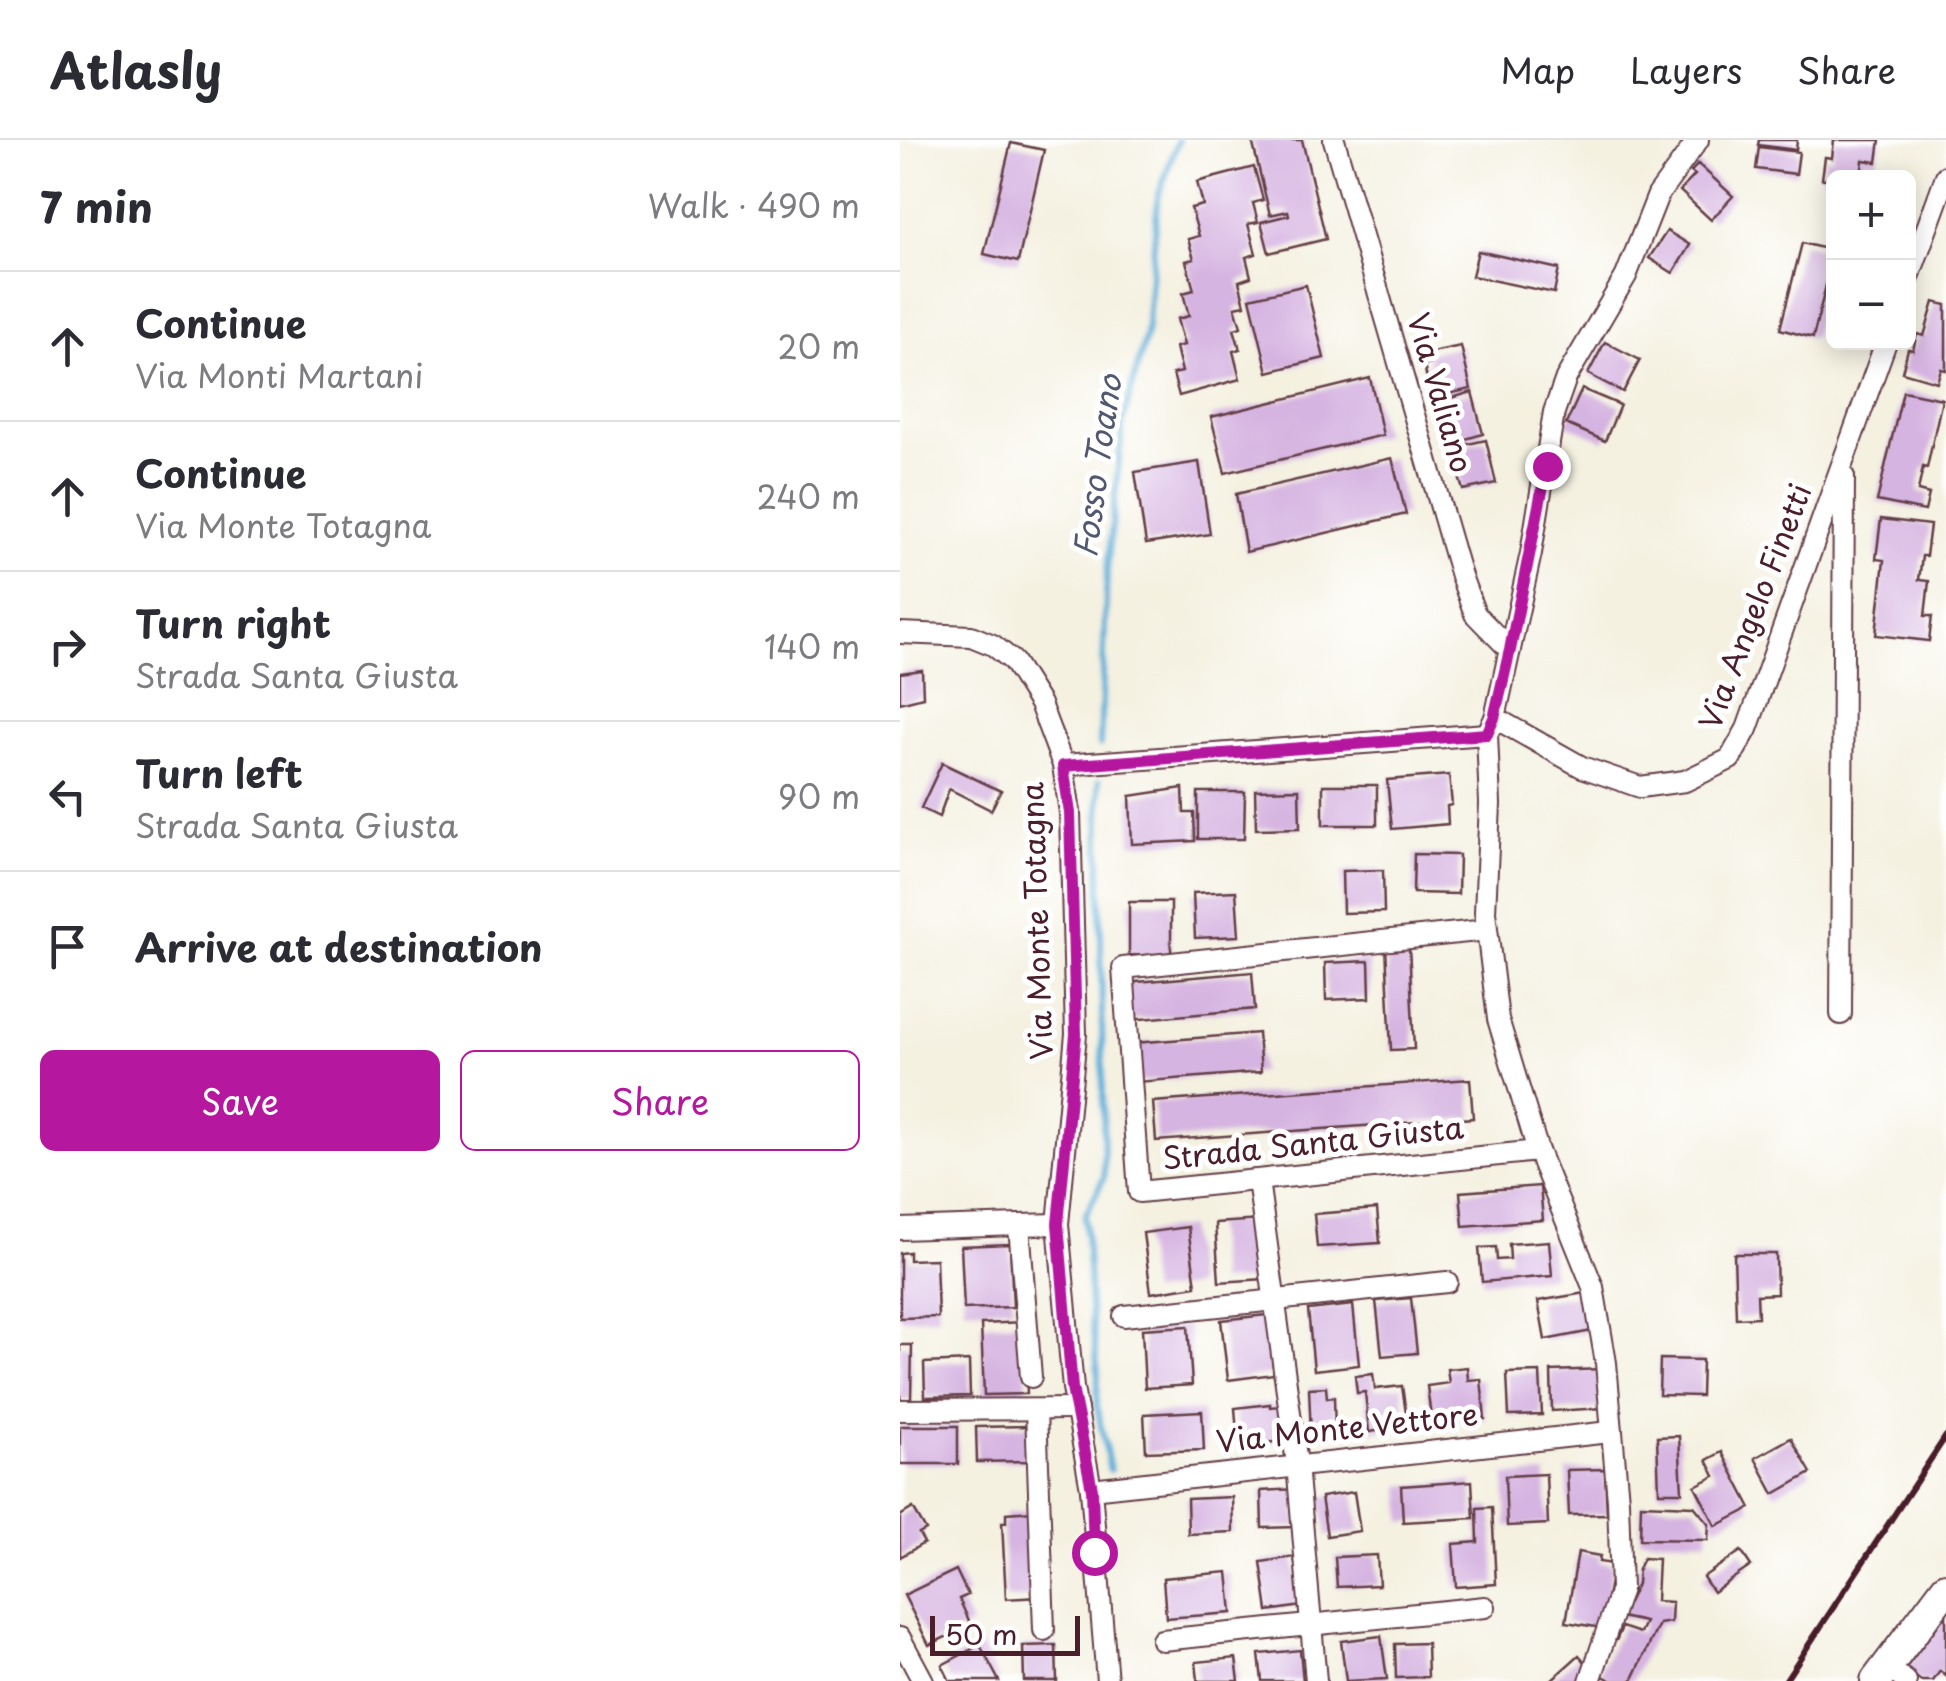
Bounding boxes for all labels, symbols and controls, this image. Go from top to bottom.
text: Atlasly [50,33,222,105]
text: Map [1500,43,1575,96]
text: Layers [1630,43,1742,96]
text: Share [1797,43,1896,96]
map controls [1826,170,1916,350]
button: + [1826,170,1916,260]
text: 7 min [40,174,153,237]
text: Walk · 490 m [648,181,860,229]
button: − [1826,260,1916,350]
text: Continue [135,294,306,351]
street label: Via Valiano [1397,307,1486,477]
icon: ahead [40,319,95,374]
text: 20 m [778,322,860,370]
text: Via Monti Martani [135,351,424,399]
water label: Fosso Toano [1059,369,1133,560]
text: Continue [135,444,306,501]
route end [1525,444,1571,490]
icon: ahead [40,469,95,524]
text: 240 m [757,472,860,520]
street label: Via Angelo Finetti [1686,477,1821,736]
text: Via Monte Totagna [135,501,431,549]
text: Turn right [135,594,331,651]
icon: right [40,619,95,674]
text: 140 m [764,622,860,670]
text: Strada Santa Giusta [135,651,458,699]
text: Turn left [135,744,303,801]
icon: left [40,769,95,824]
text: 90 m [778,772,860,820]
street label: Via Monte Totagna [1008,781,1063,1061]
text: Strada Santa Giusta [135,801,458,849]
text: Arrive at destination [135,918,543,975]
icon: arrive [40,919,95,974]
button: Save [40,1050,440,1151]
button: Share [460,1050,860,1151]
street label: Strada Santa Giusta [1160,1103,1466,1180]
street label: Via Monte Vettore [1214,1390,1480,1463]
route start [1072,1530,1118,1576]
scale bar [930,1611,1080,1656]
text: 50 m [945,1612,1018,1655]

